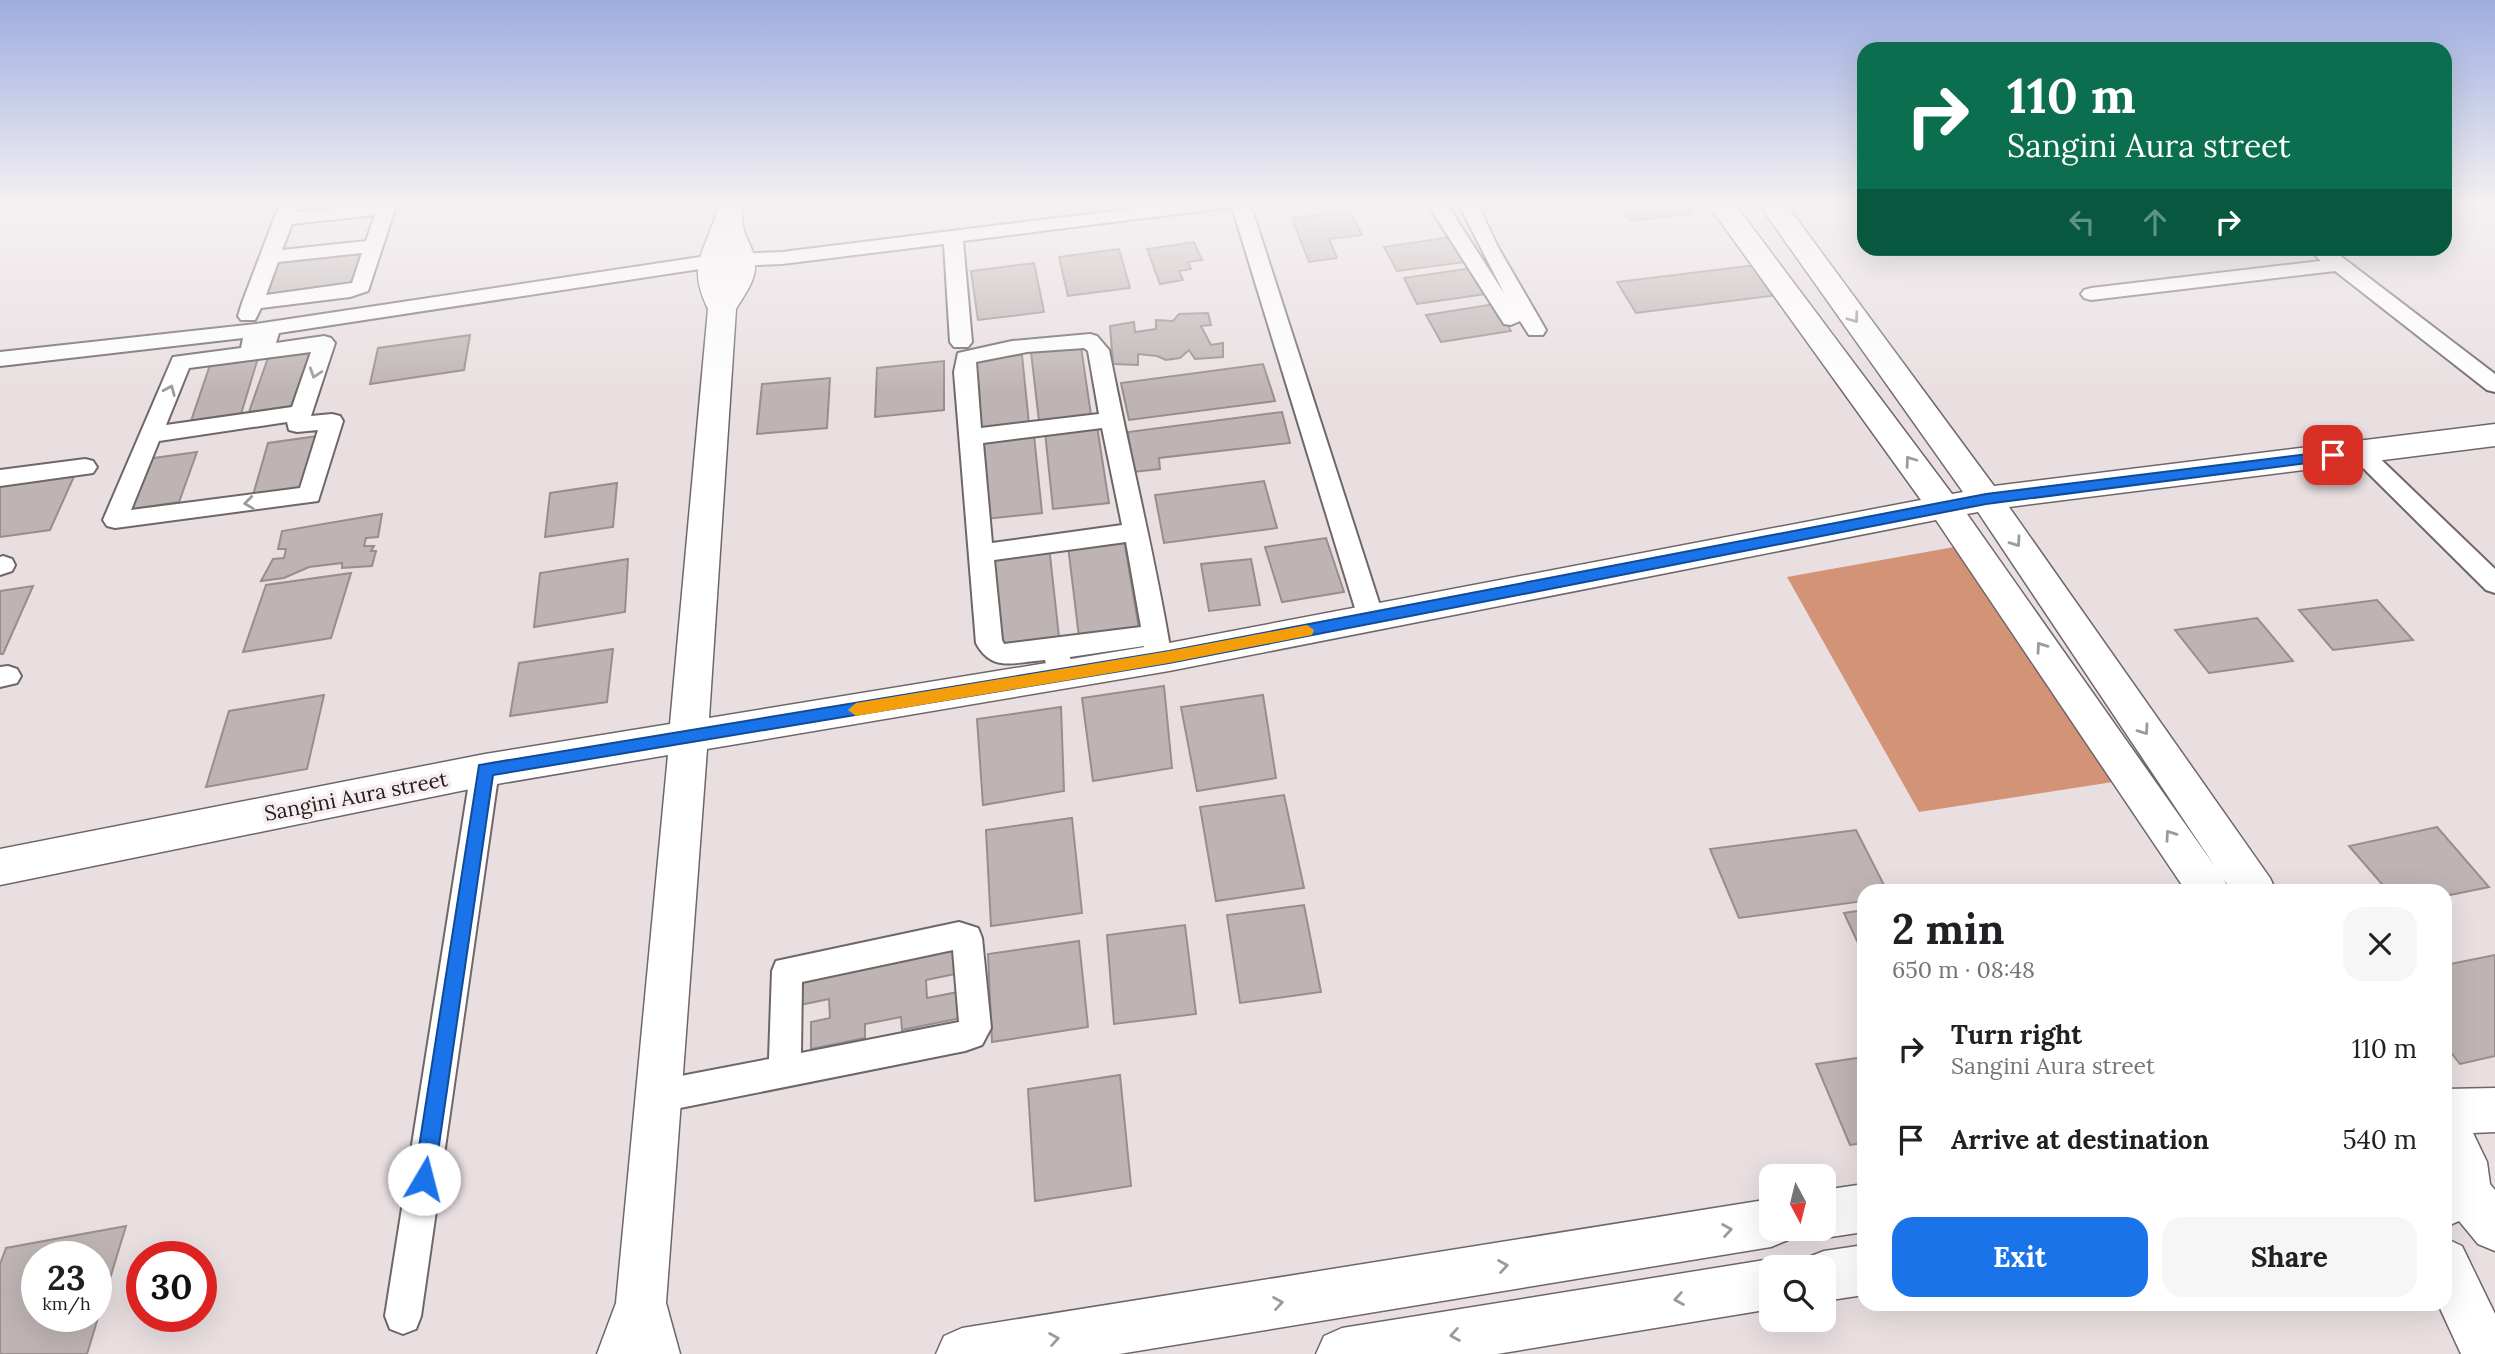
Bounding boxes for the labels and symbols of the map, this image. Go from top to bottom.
one-way arrow [1846,310,1858,323]
one-way arrow [308,366,323,378]
one-way arrow [162,385,176,397]
pin [2303,425,2363,485]
one-way arrow [1906,456,1918,469]
one-way arrow [243,495,255,510]
one-way arrow [2007,534,2020,547]
one-way arrow [2037,642,2049,655]
one-way arrow [2136,722,2149,735]
street label: Sangini Aura street [262,765,451,827]
one-way arrow [2166,830,2178,843]
position arrow [387,1142,461,1216]
north arrow [1759,1164,1836,1241]
one-way arrow [1722,1223,1733,1238]
speed limit sign: 30 [126,1241,217,1332]
one-way arrow [1497,1259,1509,1274]
one-way arrow [1673,1291,1685,1306]
one-way arrow [1272,1296,1284,1311]
one-way arrow [1449,1327,1461,1342]
one-way arrow [1048,1332,1060,1347]

